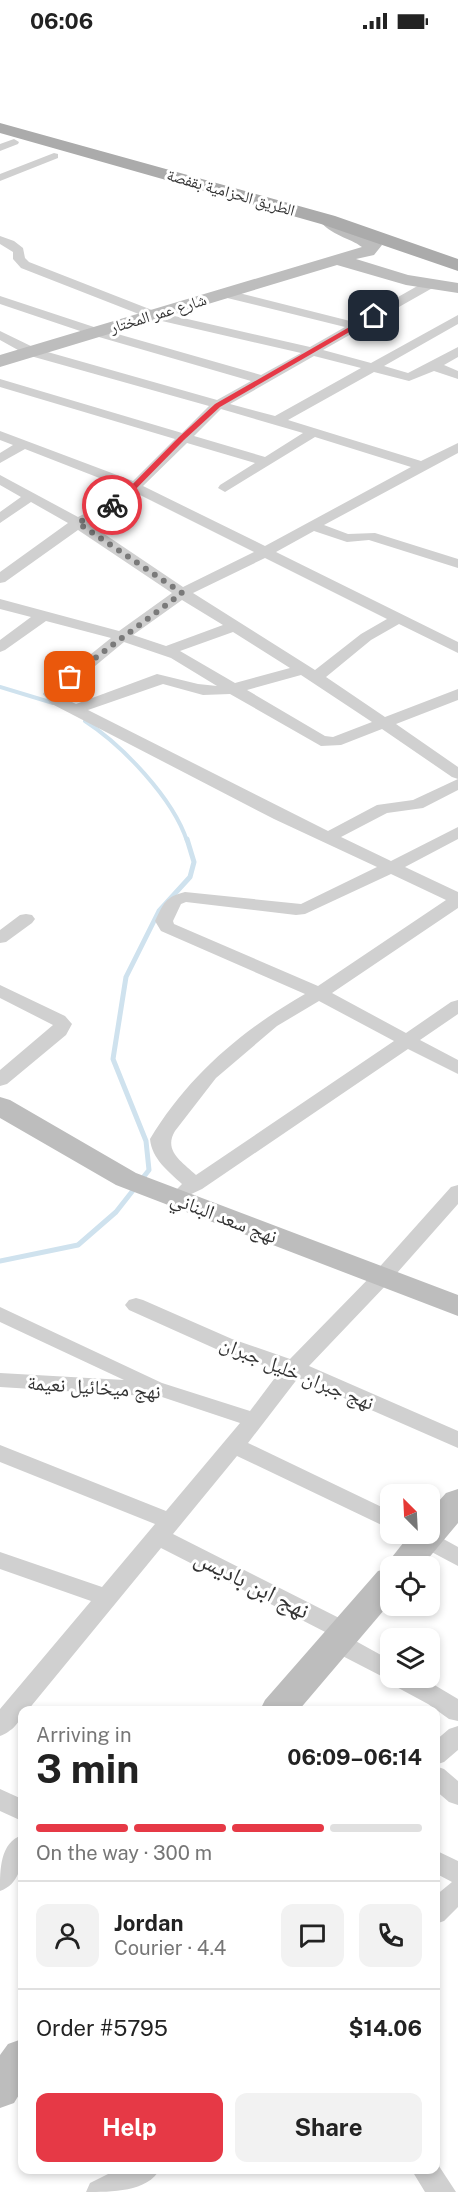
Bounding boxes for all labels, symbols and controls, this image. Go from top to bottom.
text: 06:06 [30,8,93,34]
street label: الطريق الحزامية بقفصة [164,165,297,221]
street label: شارع عمر المختار [107,290,209,338]
pin [348,290,399,341]
icon: home [357,299,390,332]
courier [82,475,142,535]
icon: bike [96,489,129,522]
pin [44,651,95,702]
icon: bag [53,660,86,693]
street label: نهج سعد البناني [166,1186,281,1252]
street label: نهج جبران خليل جبران [216,1331,377,1416]
street label: نهج ميخائيل نعيمة [26,1370,162,1405]
north arrow [380,1484,440,1544]
map controls [380,1484,440,1688]
street label: نهج ابن باديس [190,1542,314,1626]
button: locate [380,1556,440,1616]
button: layers [380,1628,440,1688]
text: Arriving in [36,1723,131,1747]
text: 06:09–06:14 [287,1744,422,1770]
text: 3 min [36,1746,139,1792]
text: On the way · 300 m [36,1841,212,1865]
button: person [36,1904,99,1967]
button: chat [281,1904,344,1967]
button: phone [359,1904,422,1967]
text: Jordan [114,1910,183,1936]
text: Courier · 4.4 [114,1936,226,1960]
text: Order #5795 [36,2015,168,2041]
text: $14.06 [349,2015,422,2041]
button: Help [36,2093,223,2162]
button: Share [235,2093,422,2162]

